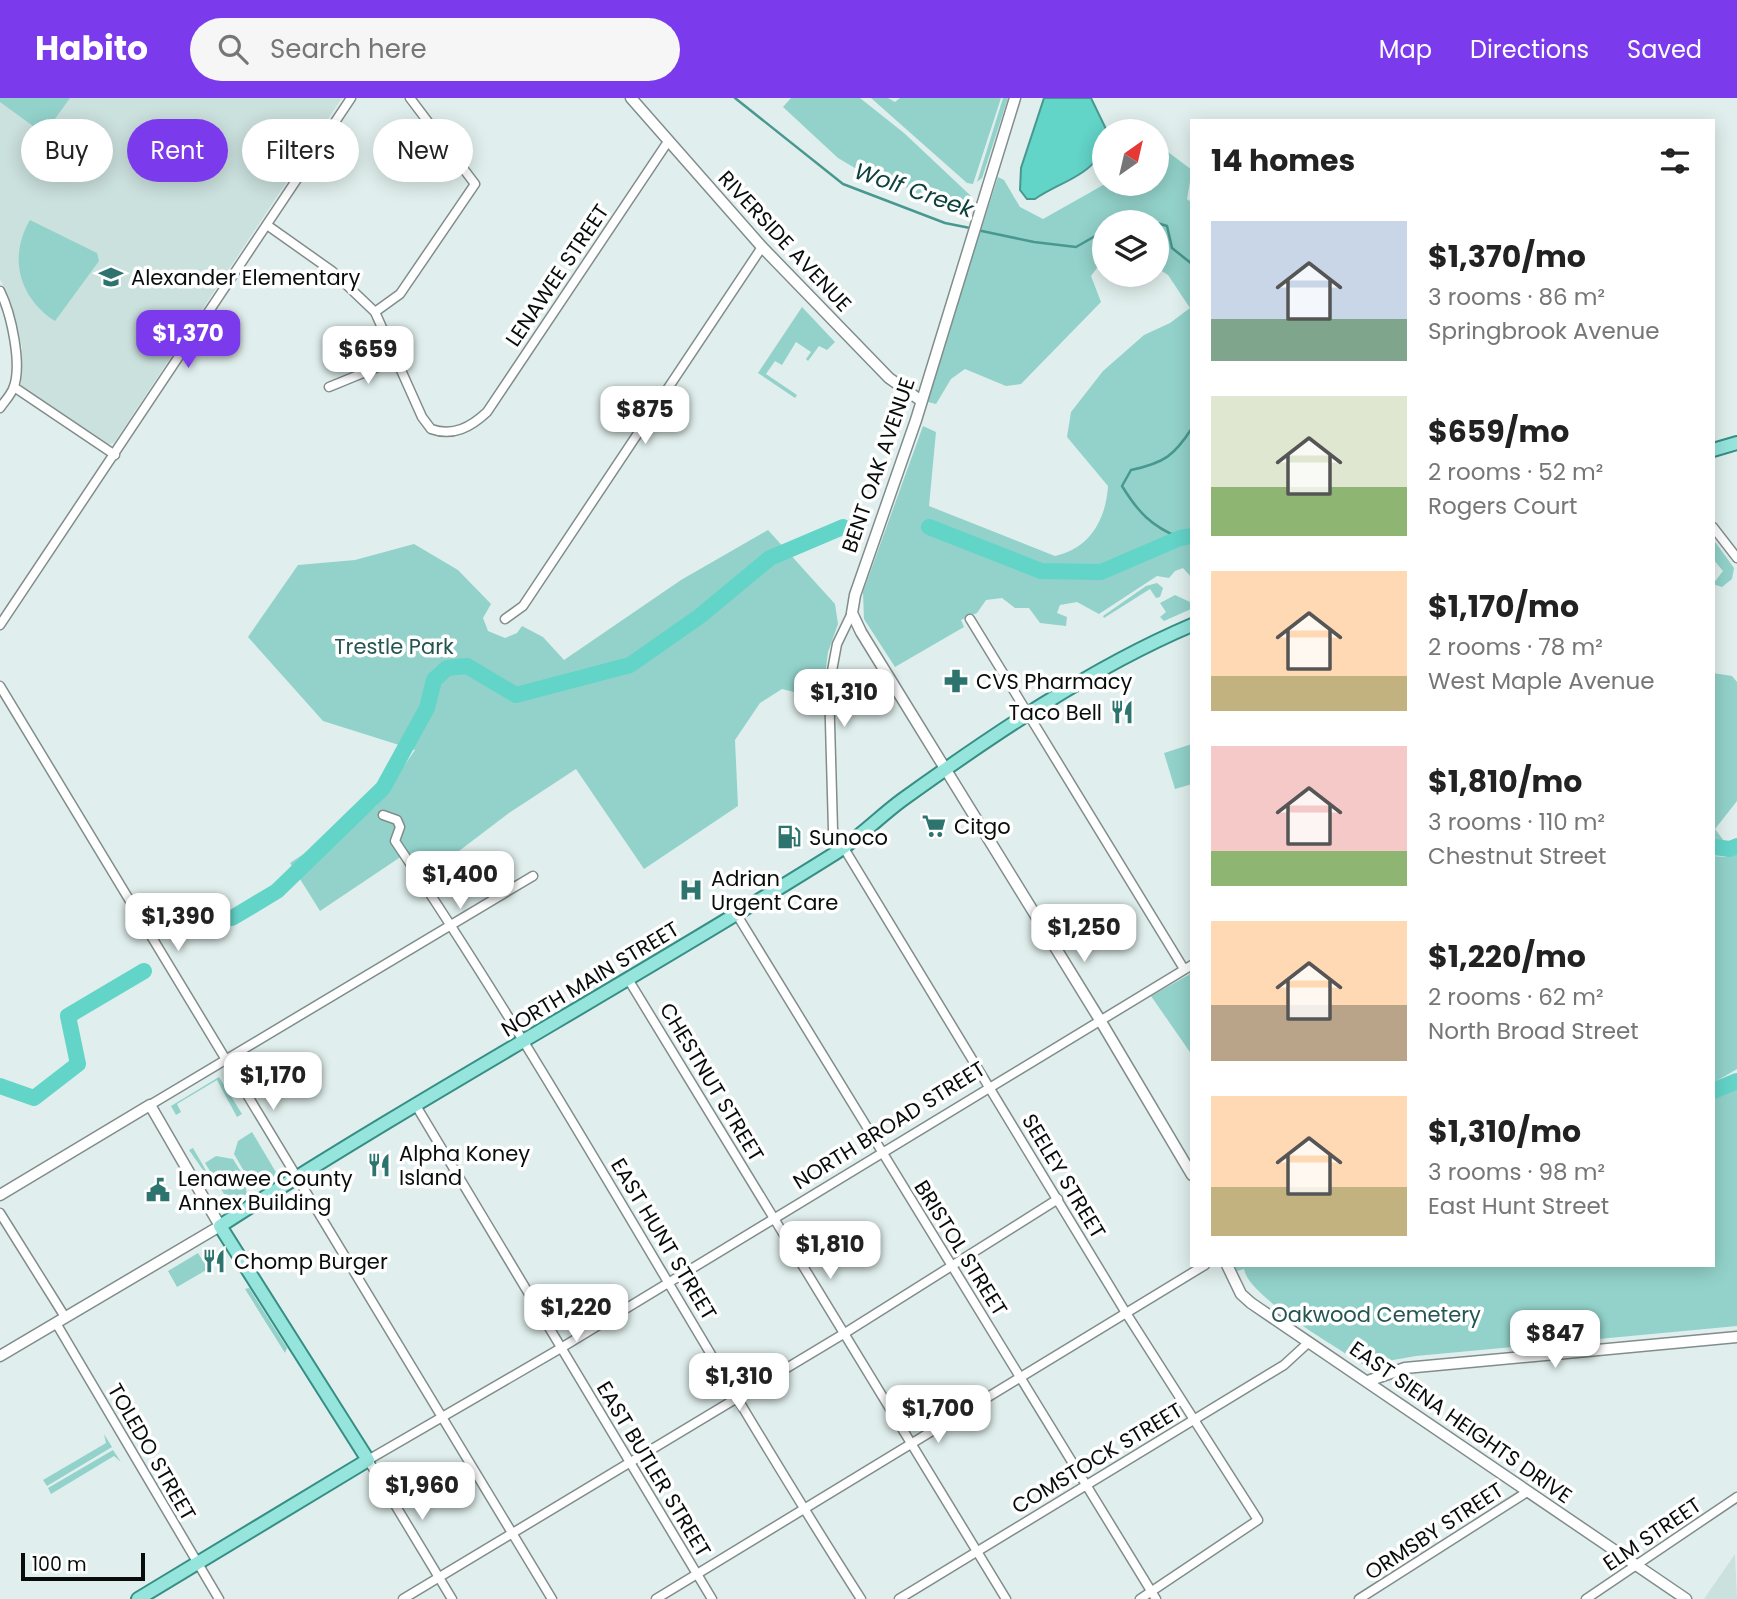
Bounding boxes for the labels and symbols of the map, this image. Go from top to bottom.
north arrow [1092,119,1169,196]
water label: Wolf Creek [850,155,979,226]
street label: RIVERSIDE AVENUE [712,164,858,318]
street label: LENAWEE STREET [499,198,615,352]
school or university icon: Alexander Elementary [97,263,125,291]
place label: Alexander Elementary [131,263,360,292]
pin: $1,370 [131,310,245,370]
pin: $659 [327,327,409,386]
street label: BENT OAK AVENUE [834,374,922,556]
pin: $875 [604,386,686,446]
park label: Trestle Park [334,632,454,661]
pharmacy icon: CVS Pharmacy [942,667,970,695]
place label: CVS Pharmacy [976,667,1133,696]
pin: $1,310 [787,670,901,729]
place label: Taco Bell [1008,698,1102,727]
restaurant icon: Taco Bell [1108,698,1136,726]
supermarket icon: Citgo [920,812,948,840]
place label: Citgo [954,812,1011,841]
fuel station icon: Sunoco [775,823,803,851]
place label: Sunoco [809,823,888,852]
pin: $1,400 [403,852,517,911]
place label: Adrian Urgent Care [711,864,838,917]
hospital icon: Adrian Urgent Care [677,876,705,904]
pin: $1,390 [121,894,235,953]
pin: $1,250 [1027,904,1141,964]
street label: NORTH MAIN STREET [496,914,684,1044]
street label: CHESTNUT STREET [653,997,771,1167]
pin: $1,170 [216,1052,330,1112]
street label: NORTH BROAD STREET [787,1054,991,1196]
street label: SEELEY STREET [1015,1108,1113,1244]
place label: Alpha Koney Island [399,1139,530,1192]
restaurant icon: Alpha Koney Island [365,1151,393,1179]
street label: EAST HUNT STREET [604,1153,724,1325]
place label: Lenawee County Annex Building [178,1164,353,1217]
street label: BRISTOL STREET [908,1175,1014,1321]
public building icon: Lenawee County Annex Building [144,1176,172,1204]
pin: $1,810 [773,1222,887,1281]
restaurant icon: Chomp Burger [200,1247,228,1275]
place label: Chomp Burger [234,1247,388,1276]
pin: $1,220 [519,1284,633,1344]
park label: Oakwood Cemetery [1271,1300,1481,1329]
pin: $847 [1514,1310,1596,1370]
street label: EAST SIENA HEIGHTS DRIVE [1344,1334,1578,1510]
pin: $1,310 [682,1354,796,1413]
street label: EAST BUTLER STREET [590,1376,718,1562]
street label: TOLEDO STREET [101,1378,203,1526]
pin: $1,700 [881,1386,995,1445]
street label: COMSTOCK STREET [1006,1395,1188,1521]
pin: $1,960 [365,1462,479,1522]
street label: ORMSBY STREET [1359,1475,1509,1587]
street label: ELM STREET [1597,1490,1707,1578]
scale bar [21,1550,145,1582]

